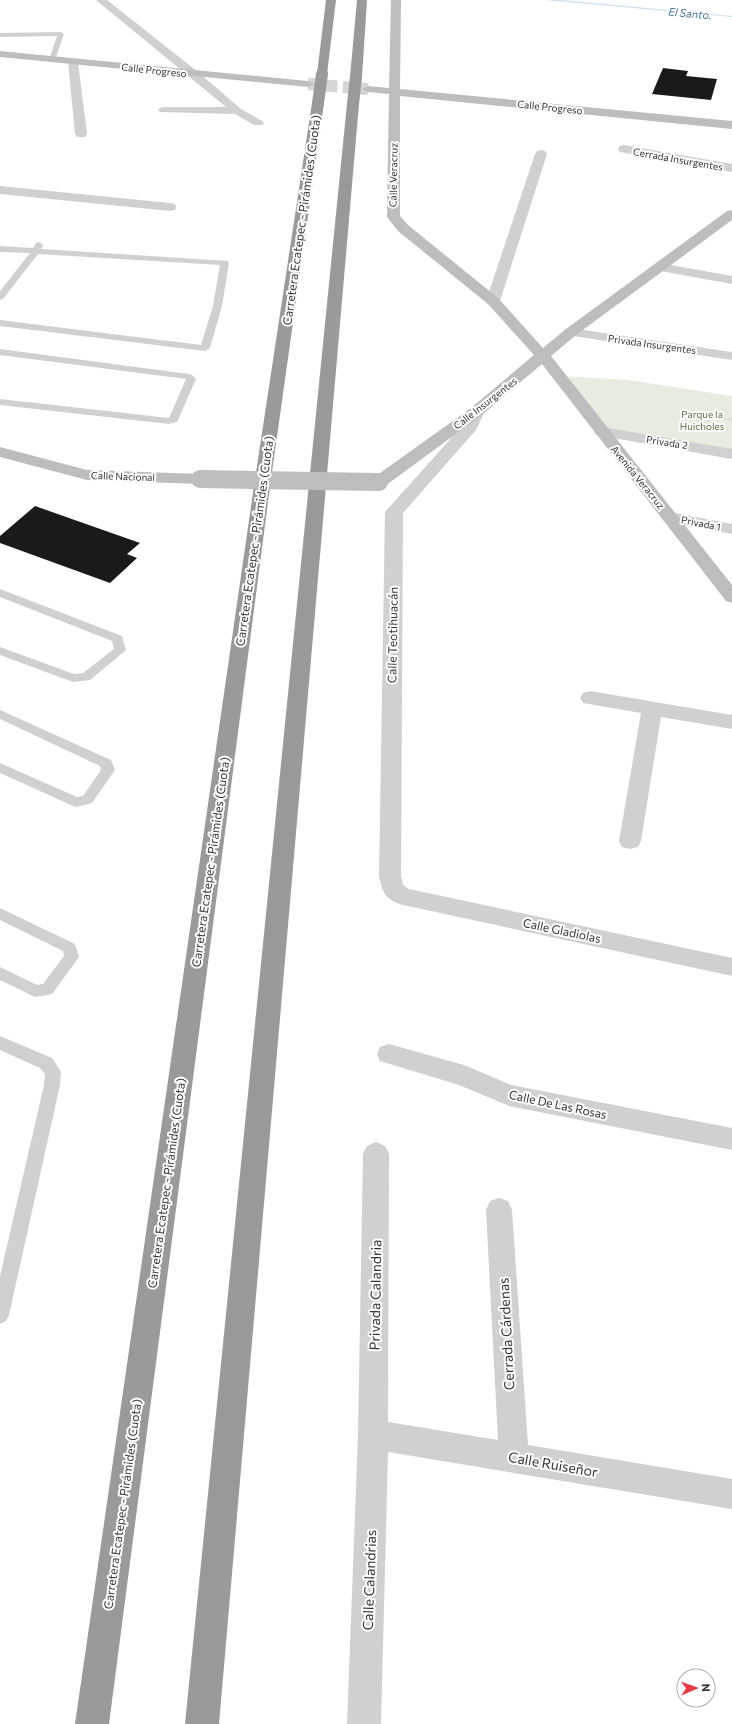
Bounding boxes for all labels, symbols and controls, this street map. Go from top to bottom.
water label: El Santo. [668,5,712,21]
street label: Calle Progreso [121,61,187,79]
street label: Calle Progreso [517,98,583,116]
street label: Carretera Ecatepec - Pirámides (Cuota) [279,114,323,326]
street label: Calle Veracruz [386,143,400,207]
street label: Cerrada Insurgentes [632,145,724,173]
street label: Privada Insurgentes [607,332,697,356]
street label: Calle Insurgentes [451,374,519,431]
park label: Parque la Huicholes [680,408,725,432]
street label: Privada 2 [646,433,689,451]
street label: Carretera Ecatepec - Pirámides (Cuota) [232,435,276,647]
street label: Avenida Veracruz [609,443,667,511]
street label: Calle Nacional [91,469,155,483]
street label: Privada 1 [680,513,722,533]
street label: Calle Teotihuacán [384,587,400,683]
street label: Carretera Ecatepec - Pirámides (Cuota) [188,756,232,968]
street label: Calle Gladiolas [522,915,602,945]
street label: Carretera Ecatepec - Pirámides (Cuota) [144,1077,188,1289]
street label: Calle De Las Rosas [508,1087,608,1121]
street label: Privada Calandria [366,1239,384,1351]
street label: Cerrada Cárdenas [495,1277,517,1391]
street label: Carretera Ecatepec - Pirámides (Cuota) [100,1398,144,1610]
street label: Calle Ruiseñor [507,1448,599,1480]
street label: Calle Calandrias [359,1529,379,1631]
north arrow [676,1668,716,1708]
text: N [700,1683,713,1692]

